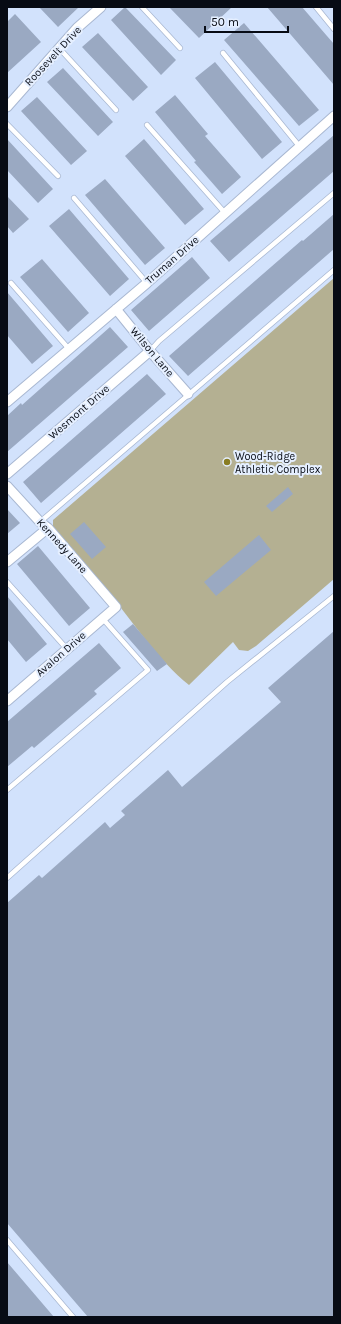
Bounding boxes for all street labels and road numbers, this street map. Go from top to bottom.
street label: Roosevelt Drive [22,23,84,89]
street label: Truman Drive [143,233,202,287]
street label: Wilson Lane [128,325,177,380]
street label: Wesmont Drive [46,382,112,442]
street label: Kennedy Lane [34,516,90,576]
street label: Avalon Drive [33,629,89,679]

